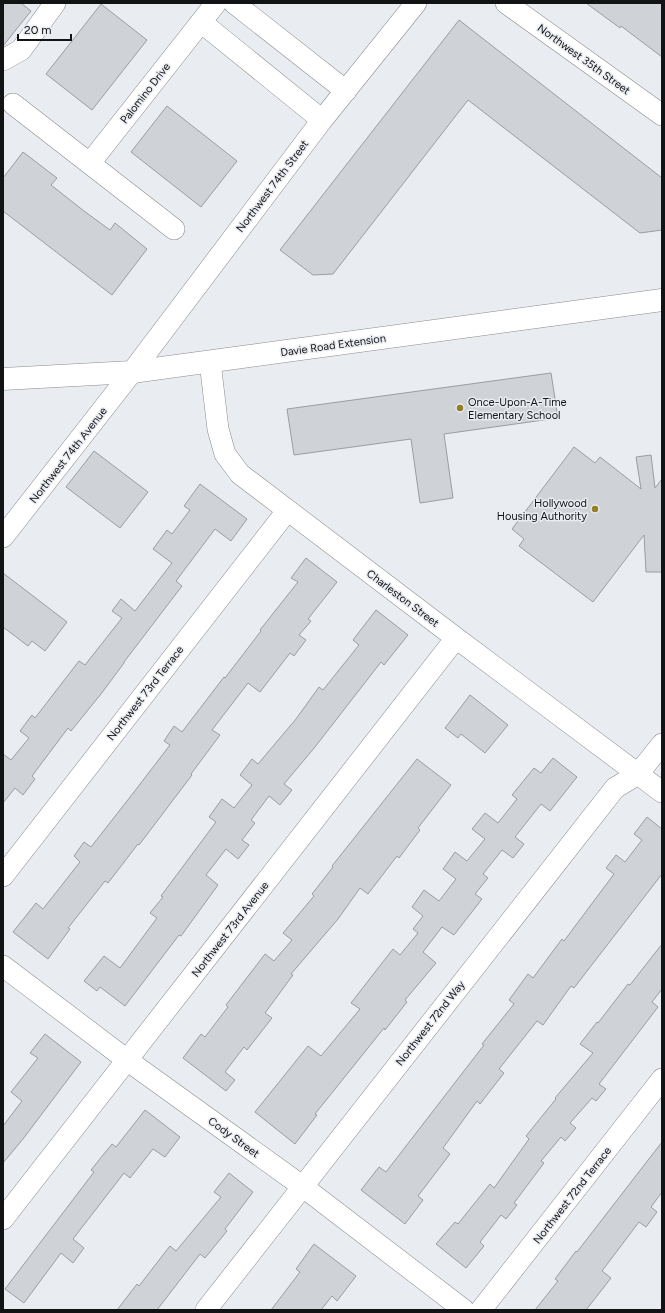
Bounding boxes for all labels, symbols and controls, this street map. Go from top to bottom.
scale bar [18,16,71,42]
street label: Northwest 35th Street [535,21,633,97]
text: 20 m [24,23,52,37]
street label: Palomino Drive [118,60,173,126]
street label: Northwest 74th Street [234,138,311,235]
street label: Davie Road Extension [280,332,387,359]
place label: Once-Upon-A-Time Elementary School [468,396,567,422]
marker: Once-Upon-A-Time Elementary School [455,403,465,413]
street label: Northwest 74th Avenue [27,405,110,506]
place label: Hollywood Housing Authority [497,497,587,523]
marker: Hollywood Housing Authority [590,504,600,514]
street label: Charleston Street [364,567,441,630]
street label: Northwest 73rd Terrace [104,643,186,743]
street label: Northwest 73rd Avenue [189,879,272,980]
street label: Northwest 72nd Way [393,978,468,1068]
street label: Cody Street [206,1114,262,1160]
street label: Northwest 72nd Terrace [531,1144,614,1246]

